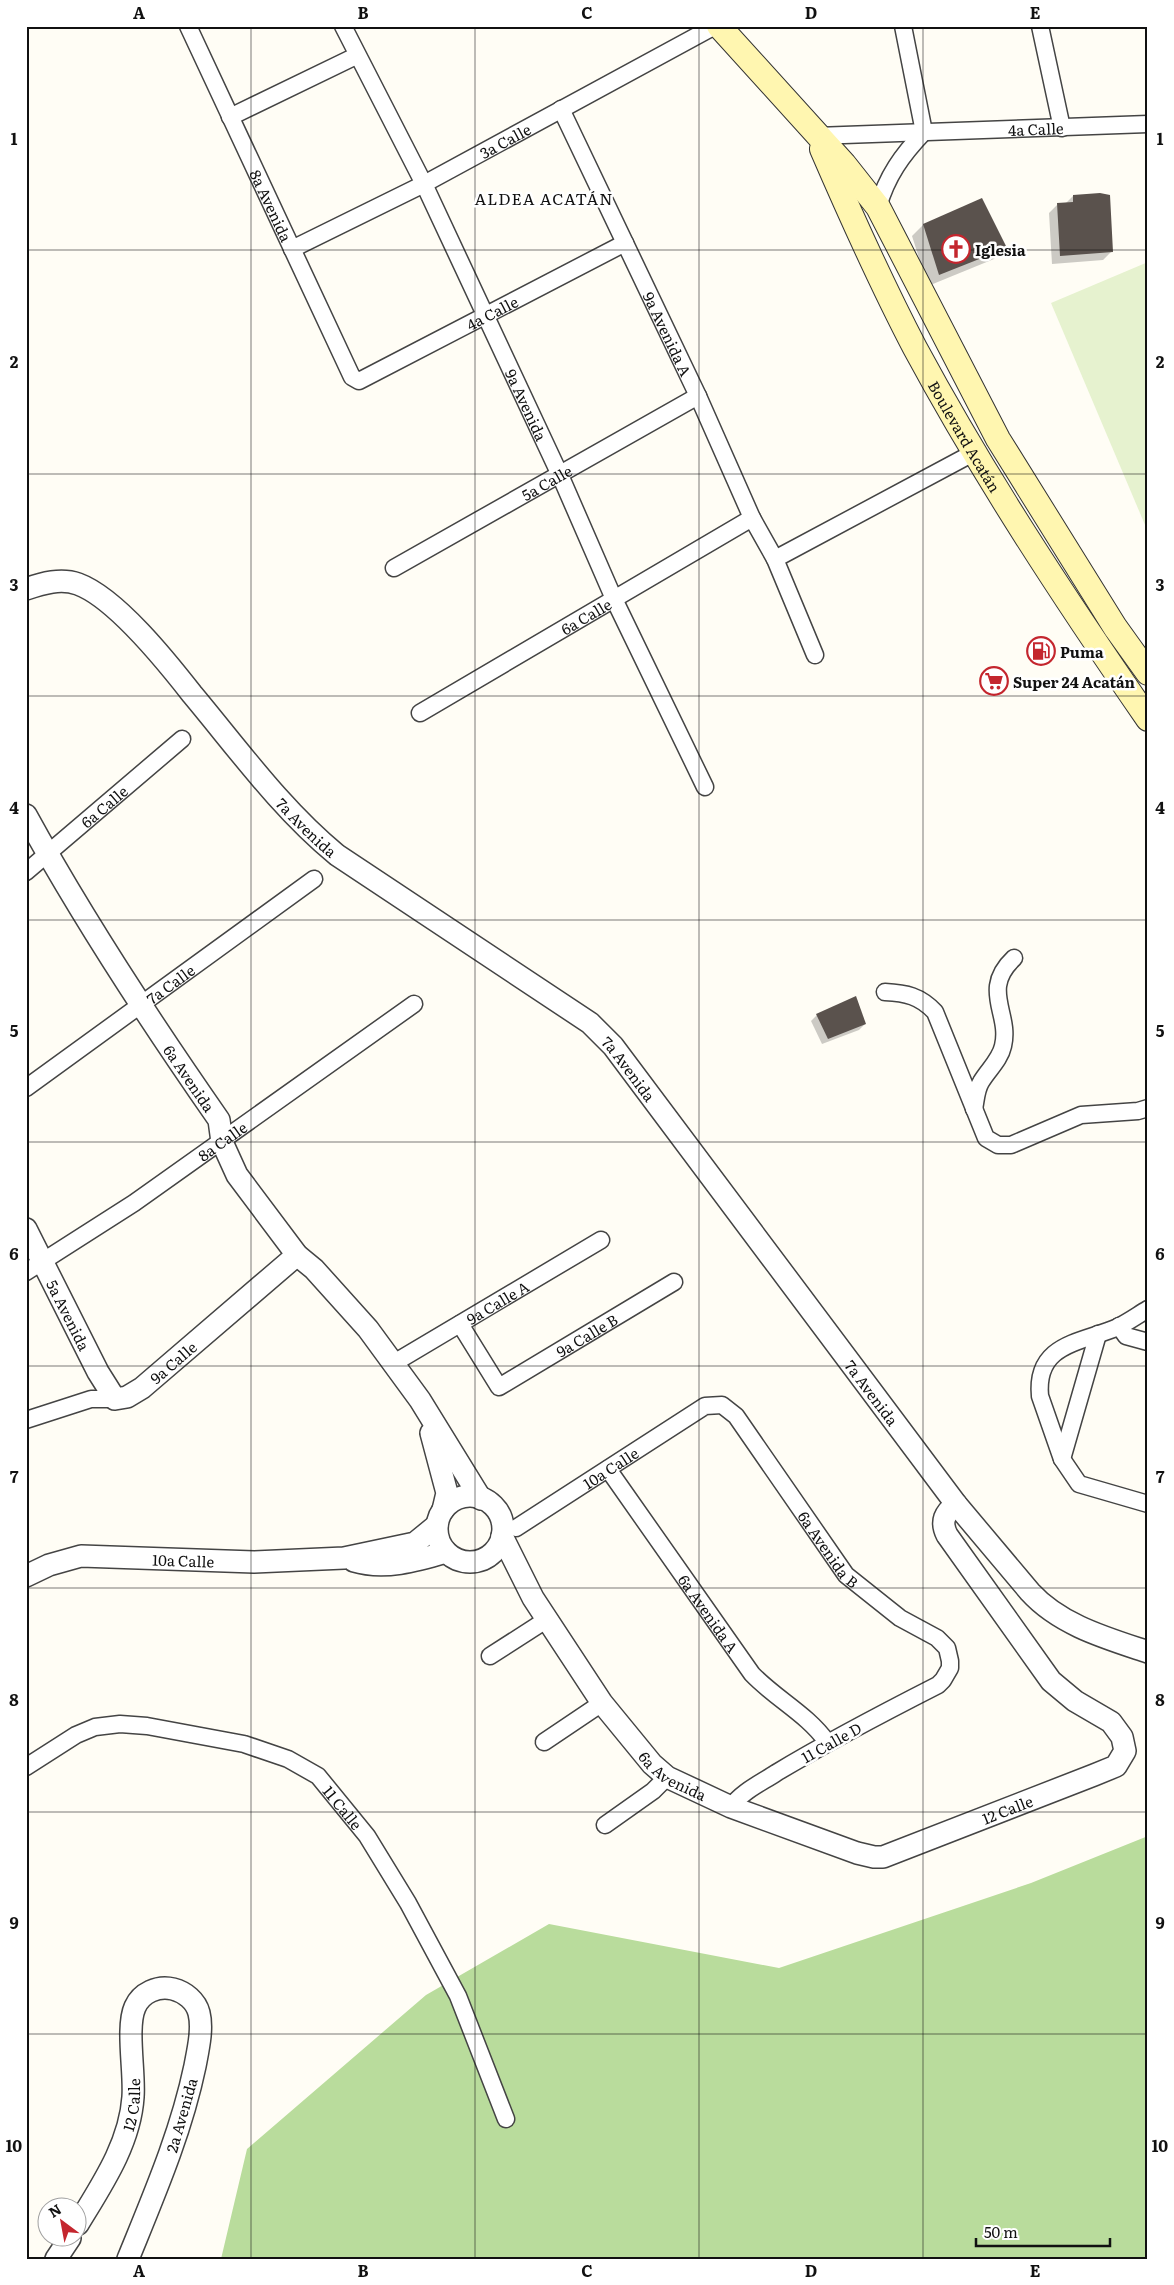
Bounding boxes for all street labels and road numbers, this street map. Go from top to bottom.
street label: 4a Calle [1008,116,1064,141]
street label: 3a Calle [475,117,535,163]
street label: 8a Avenida [245,165,299,246]
street label: 9a Avenida A [638,288,698,380]
street label: 4a Calle [462,289,522,335]
street label: 9a Avenida [500,365,554,445]
street label: Boulevard Acatán [923,376,1007,496]
street label: 5a Calle [517,458,576,505]
street label: 6a Calle [556,592,615,640]
street label: 6a Calle [75,779,132,833]
street label: 7a Avenida [271,792,343,863]
street label: 7a Calle [141,958,199,1009]
street label: 7a Avenida [597,1030,662,1106]
street label: 6a Avenida [159,1040,222,1117]
street label: 8a Calle [193,1115,251,1166]
street label: 9a Calle A [462,1274,533,1329]
street label: 5a Avenida [42,1275,97,1355]
street label: 9a Calle B [551,1307,622,1362]
street label: 9a Calle [144,1335,201,1388]
street label: 7a Avenida [840,1355,905,1431]
street label: 10a Calle [578,1441,643,1494]
street label: 6a Avenida B [793,1506,864,1593]
street label: 10a Calle [152,1547,215,1572]
street label: 6a Avenida A [674,1569,745,1657]
street label: 11 Calle D [797,1716,865,1768]
street label: 6a Avenida [634,1746,712,1806]
street label: 11 Calle [318,1780,369,1834]
street label: 12 Calle [978,1788,1036,1829]
street label: 2a Avenida [159,2074,203,2155]
street label: 12 Calle [116,2078,145,2134]

